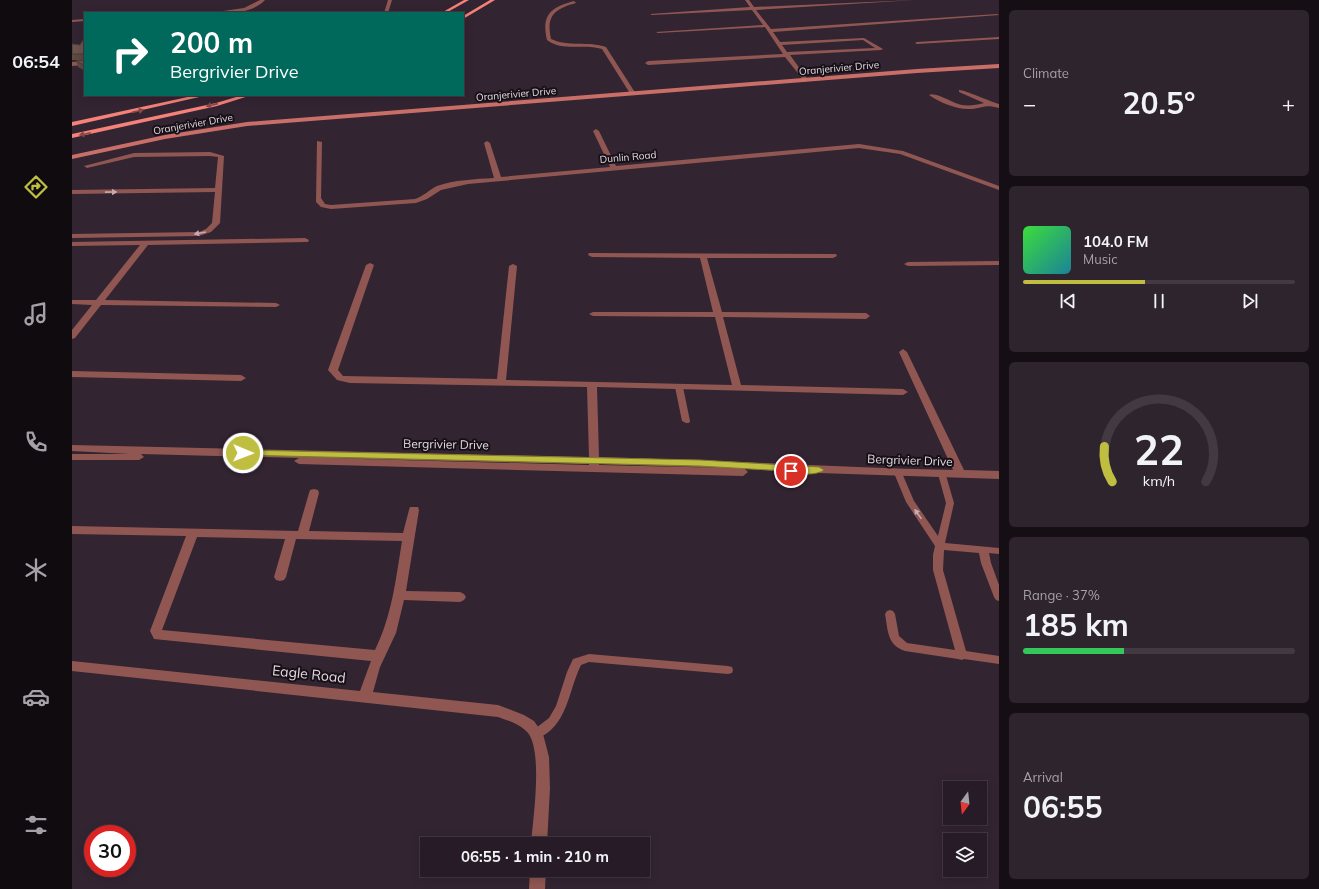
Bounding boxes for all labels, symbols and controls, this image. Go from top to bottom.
text: 200 m [170,25,253,60]
icon: right [104,28,156,80]
text: 06:54 [12,50,60,73]
street label: Oranjerivier Drive [798,58,880,78]
text: Bergrivier Drive [170,60,298,83]
text: Climate [1023,65,1069,81]
street label: Oranjerivier Drive [475,84,557,104]
text: 20.5° [1123,84,1195,122]
text: − [1023,90,1036,118]
text: + [1282,90,1295,118]
one-way arrow [206,103,218,109]
one-way arrow [131,107,144,113]
street label: Oranjerivier Drive [152,111,234,137]
one-way arrow [79,131,91,137]
street label: Dunlin Road [599,148,657,166]
icon: directions [22,173,50,201]
one-way arrow [105,188,117,195]
one-way arrow [194,230,206,236]
text: 104.0 FM [1083,232,1148,251]
text: Music [1083,251,1118,267]
icon: previous [1057,290,1079,312]
icon: pause [1148,290,1170,312]
icon: next [1239,290,1261,312]
icon: music [22,300,50,328]
text: 22 [1134,423,1184,475]
icon: phone [22,428,50,456]
position arrow [222,432,264,474]
street label: Bergrivier Drive [403,436,489,452]
street label: Bergrivier Drive [867,451,953,469]
pin [774,454,808,488]
icon: arrive [780,460,802,482]
text: km/h [1143,472,1175,490]
one-way arrow [914,509,922,519]
icon: climate [22,556,50,584]
text: Range · 37% [1023,587,1100,603]
text: 185 km [1023,606,1129,644]
street label: Eagle Road [271,661,347,687]
icon: car [22,683,50,711]
text: Arrival [1023,769,1063,785]
north arrow [943,781,987,825]
map controls [943,781,987,877]
text: 06:55 [1023,788,1102,826]
icon: filters [22,811,50,839]
speed limit sign: 30 [84,825,136,877]
button: layers [943,833,987,877]
text: 06:55 · 1 min · 210 m [461,847,609,866]

